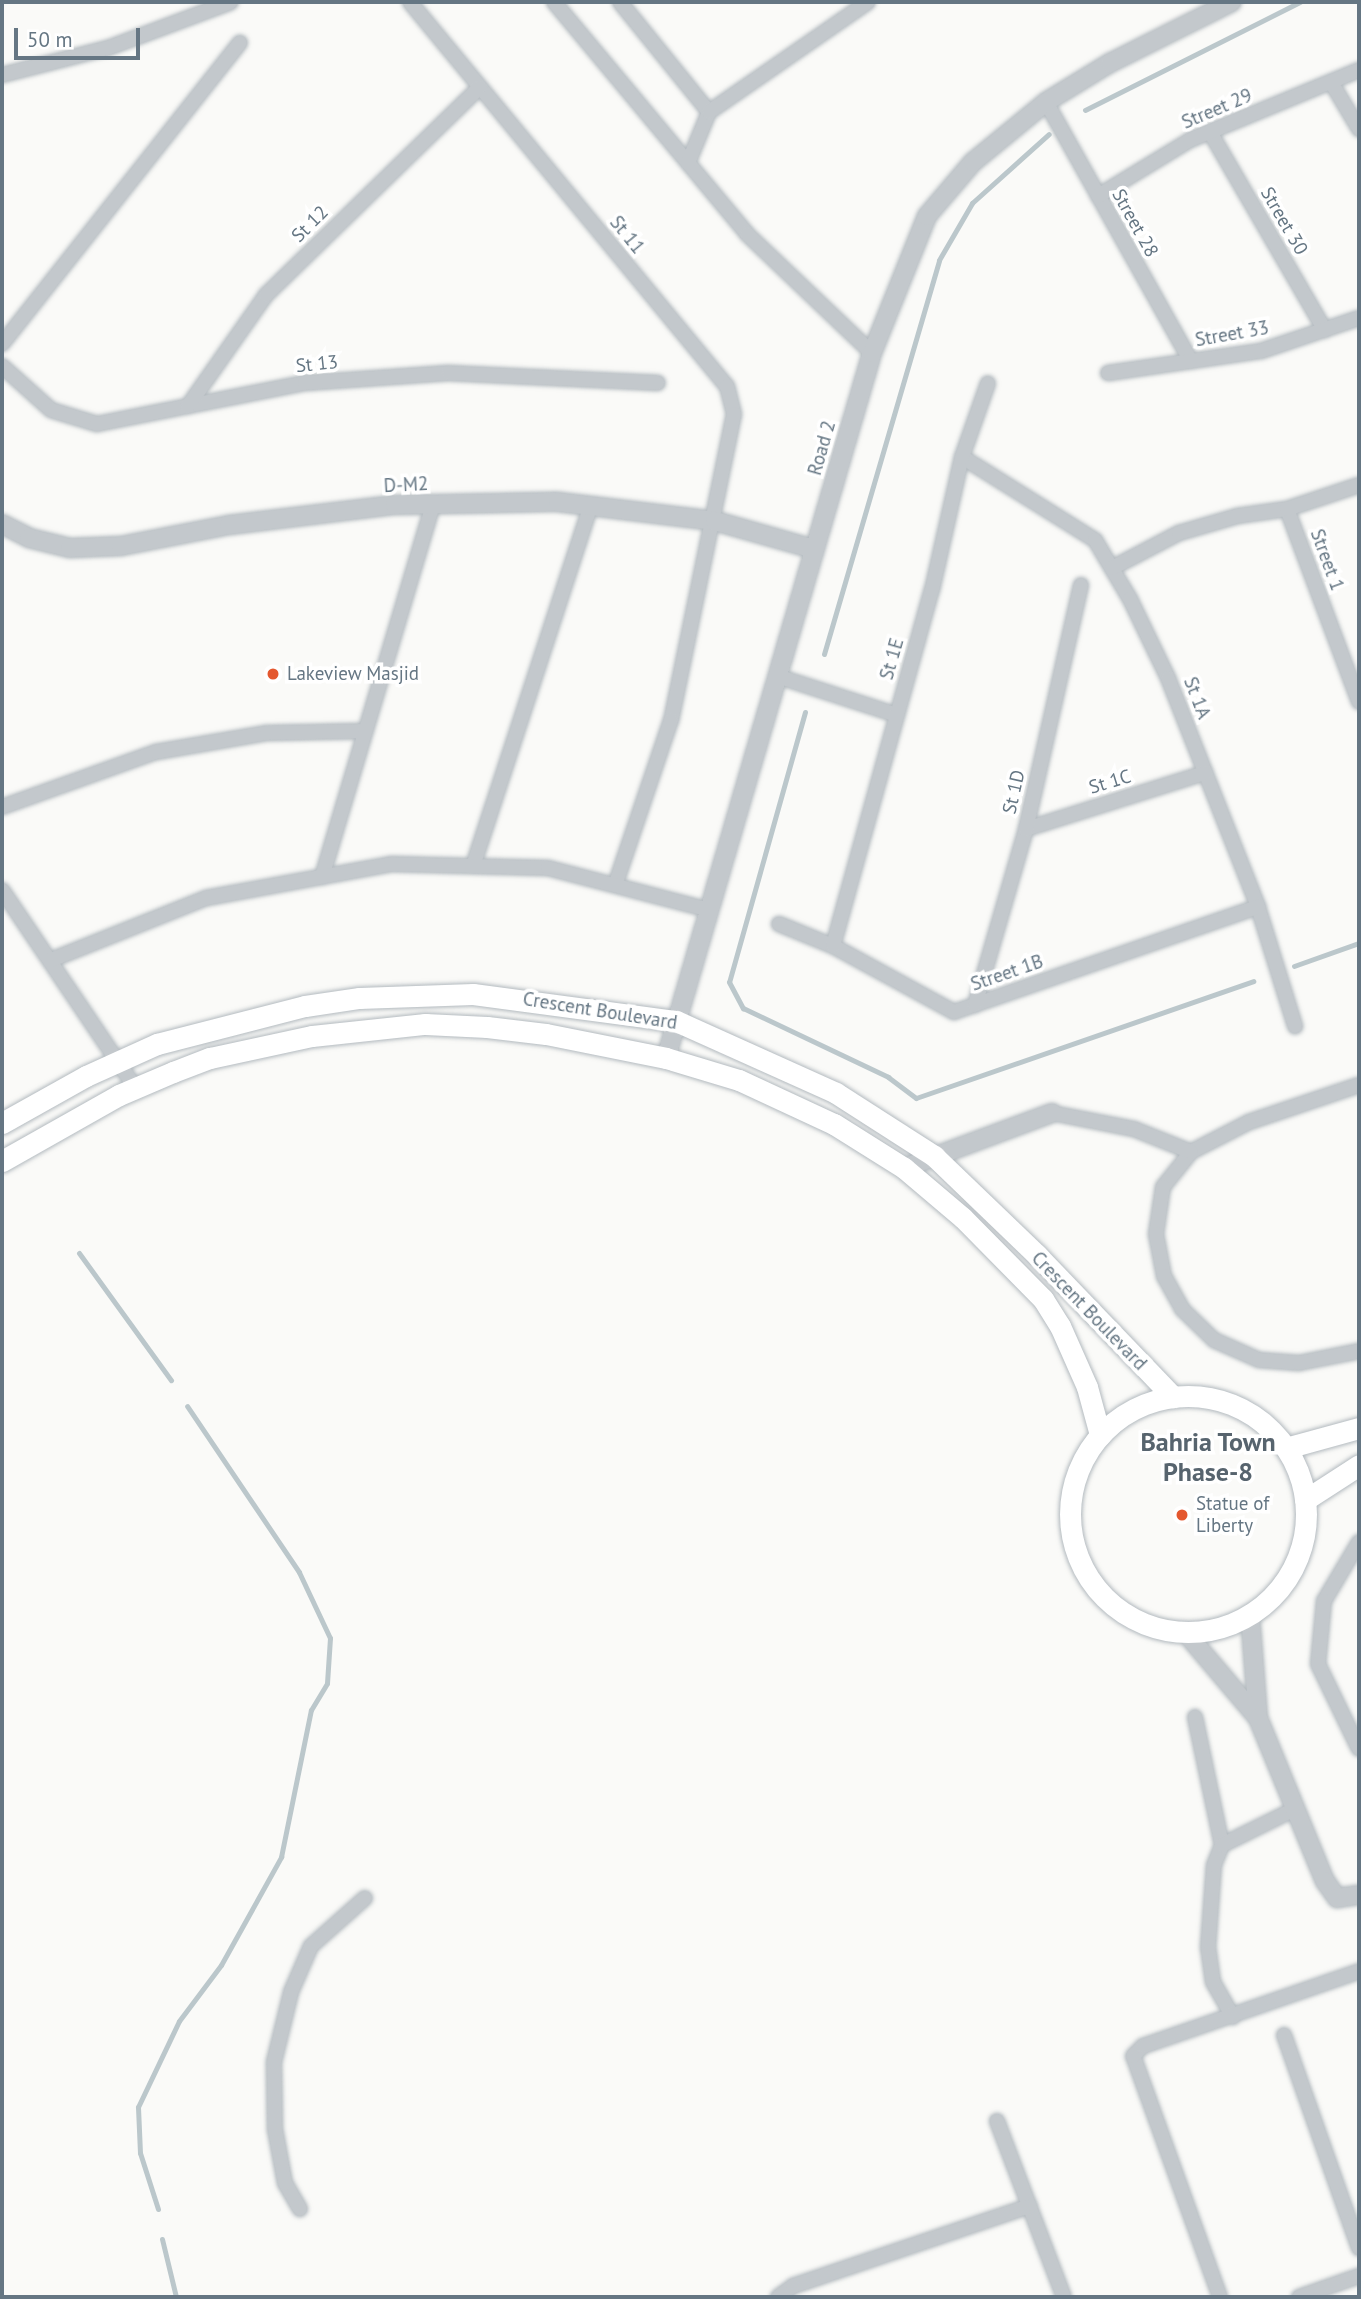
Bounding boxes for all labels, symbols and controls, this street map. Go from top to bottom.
scale bar [18,14,144,58]
text: 50 m [27,26,73,53]
street label: Street 29 [1178,84,1256,134]
street label: Street 30 [1256,183,1312,259]
street label: Street 28 [1107,185,1163,261]
street label: St 12 [287,201,333,247]
street label: St 11 [605,211,649,259]
street label: Street 33 [1193,316,1271,352]
street label: St 13 [295,350,339,378]
street label: Road 2 [803,418,841,478]
street label: D-M2 [383,472,429,498]
street label: Street 1 [1305,526,1349,594]
street label: St 1E [875,636,909,682]
place label: Lakeview Masjid [287,663,420,685]
marker: Lakeview Masjid [265,666,281,682]
street label: St 1A [1179,674,1215,722]
street label: St 1C [1086,765,1134,799]
street label: St 1D [998,768,1030,816]
street label: Street 1B [968,950,1046,996]
street label: Crescent Boulevard [521,988,679,1034]
street label: Crescent Boulevard [1027,1247,1151,1375]
district label: Bahria Town Phase-8 [1140,1426,1276,1488]
place label: Statue of Liberty [1196,1493,1269,1537]
marker: Statue of Liberty [1174,1507,1190,1523]

